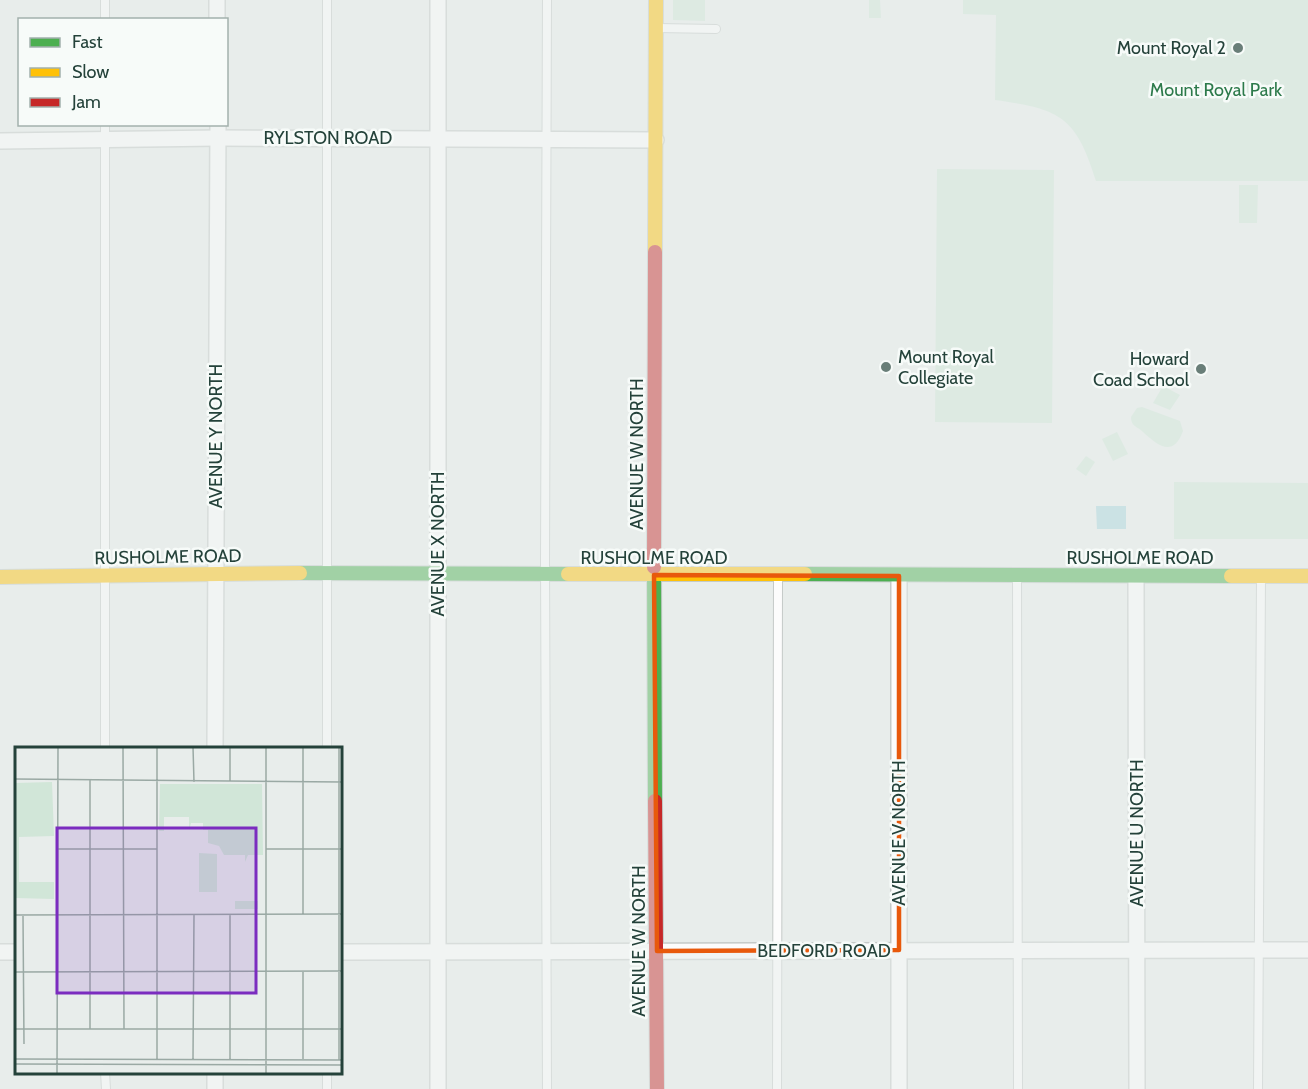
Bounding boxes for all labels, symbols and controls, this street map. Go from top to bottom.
legend [18,18,228,126]
text: Fast [72,31,103,53]
place label: Mount Royal 2 [1117,37,1226,59]
marker: Mount Royal 2 [1231,41,1245,55]
text: Slow [72,61,109,83]
park label: Mount Royal Park [1150,79,1283,101]
text: Jam [71,91,101,113]
street label: RYLSTON ROAD [264,127,392,149]
place label: Mount Royal Collegiate [898,346,995,389]
place label: Howard Coad School [1093,348,1190,391]
marker: Mount Royal Collegiate [879,360,893,374]
marker: Howard Coad School [1194,362,1208,376]
street label: AVENUE Y NORTH [205,364,227,508]
street label: AVENUE W NORTH [626,378,648,530]
street label: AVENUE X NORTH [427,471,449,617]
street label: RUSHOLME ROAD [94,545,242,569]
street label: RUSHOLME ROAD [580,547,728,569]
street label: RUSHOLME ROAD [1066,547,1214,569]
inset map [15,747,342,1074]
street label: AVENUE U NORTH [1126,759,1148,907]
street label: AVENUE V NORTH [888,760,910,906]
street label: AVENUE W NORTH [628,865,650,1017]
street label: BEDFORD ROAD [757,940,891,962]

